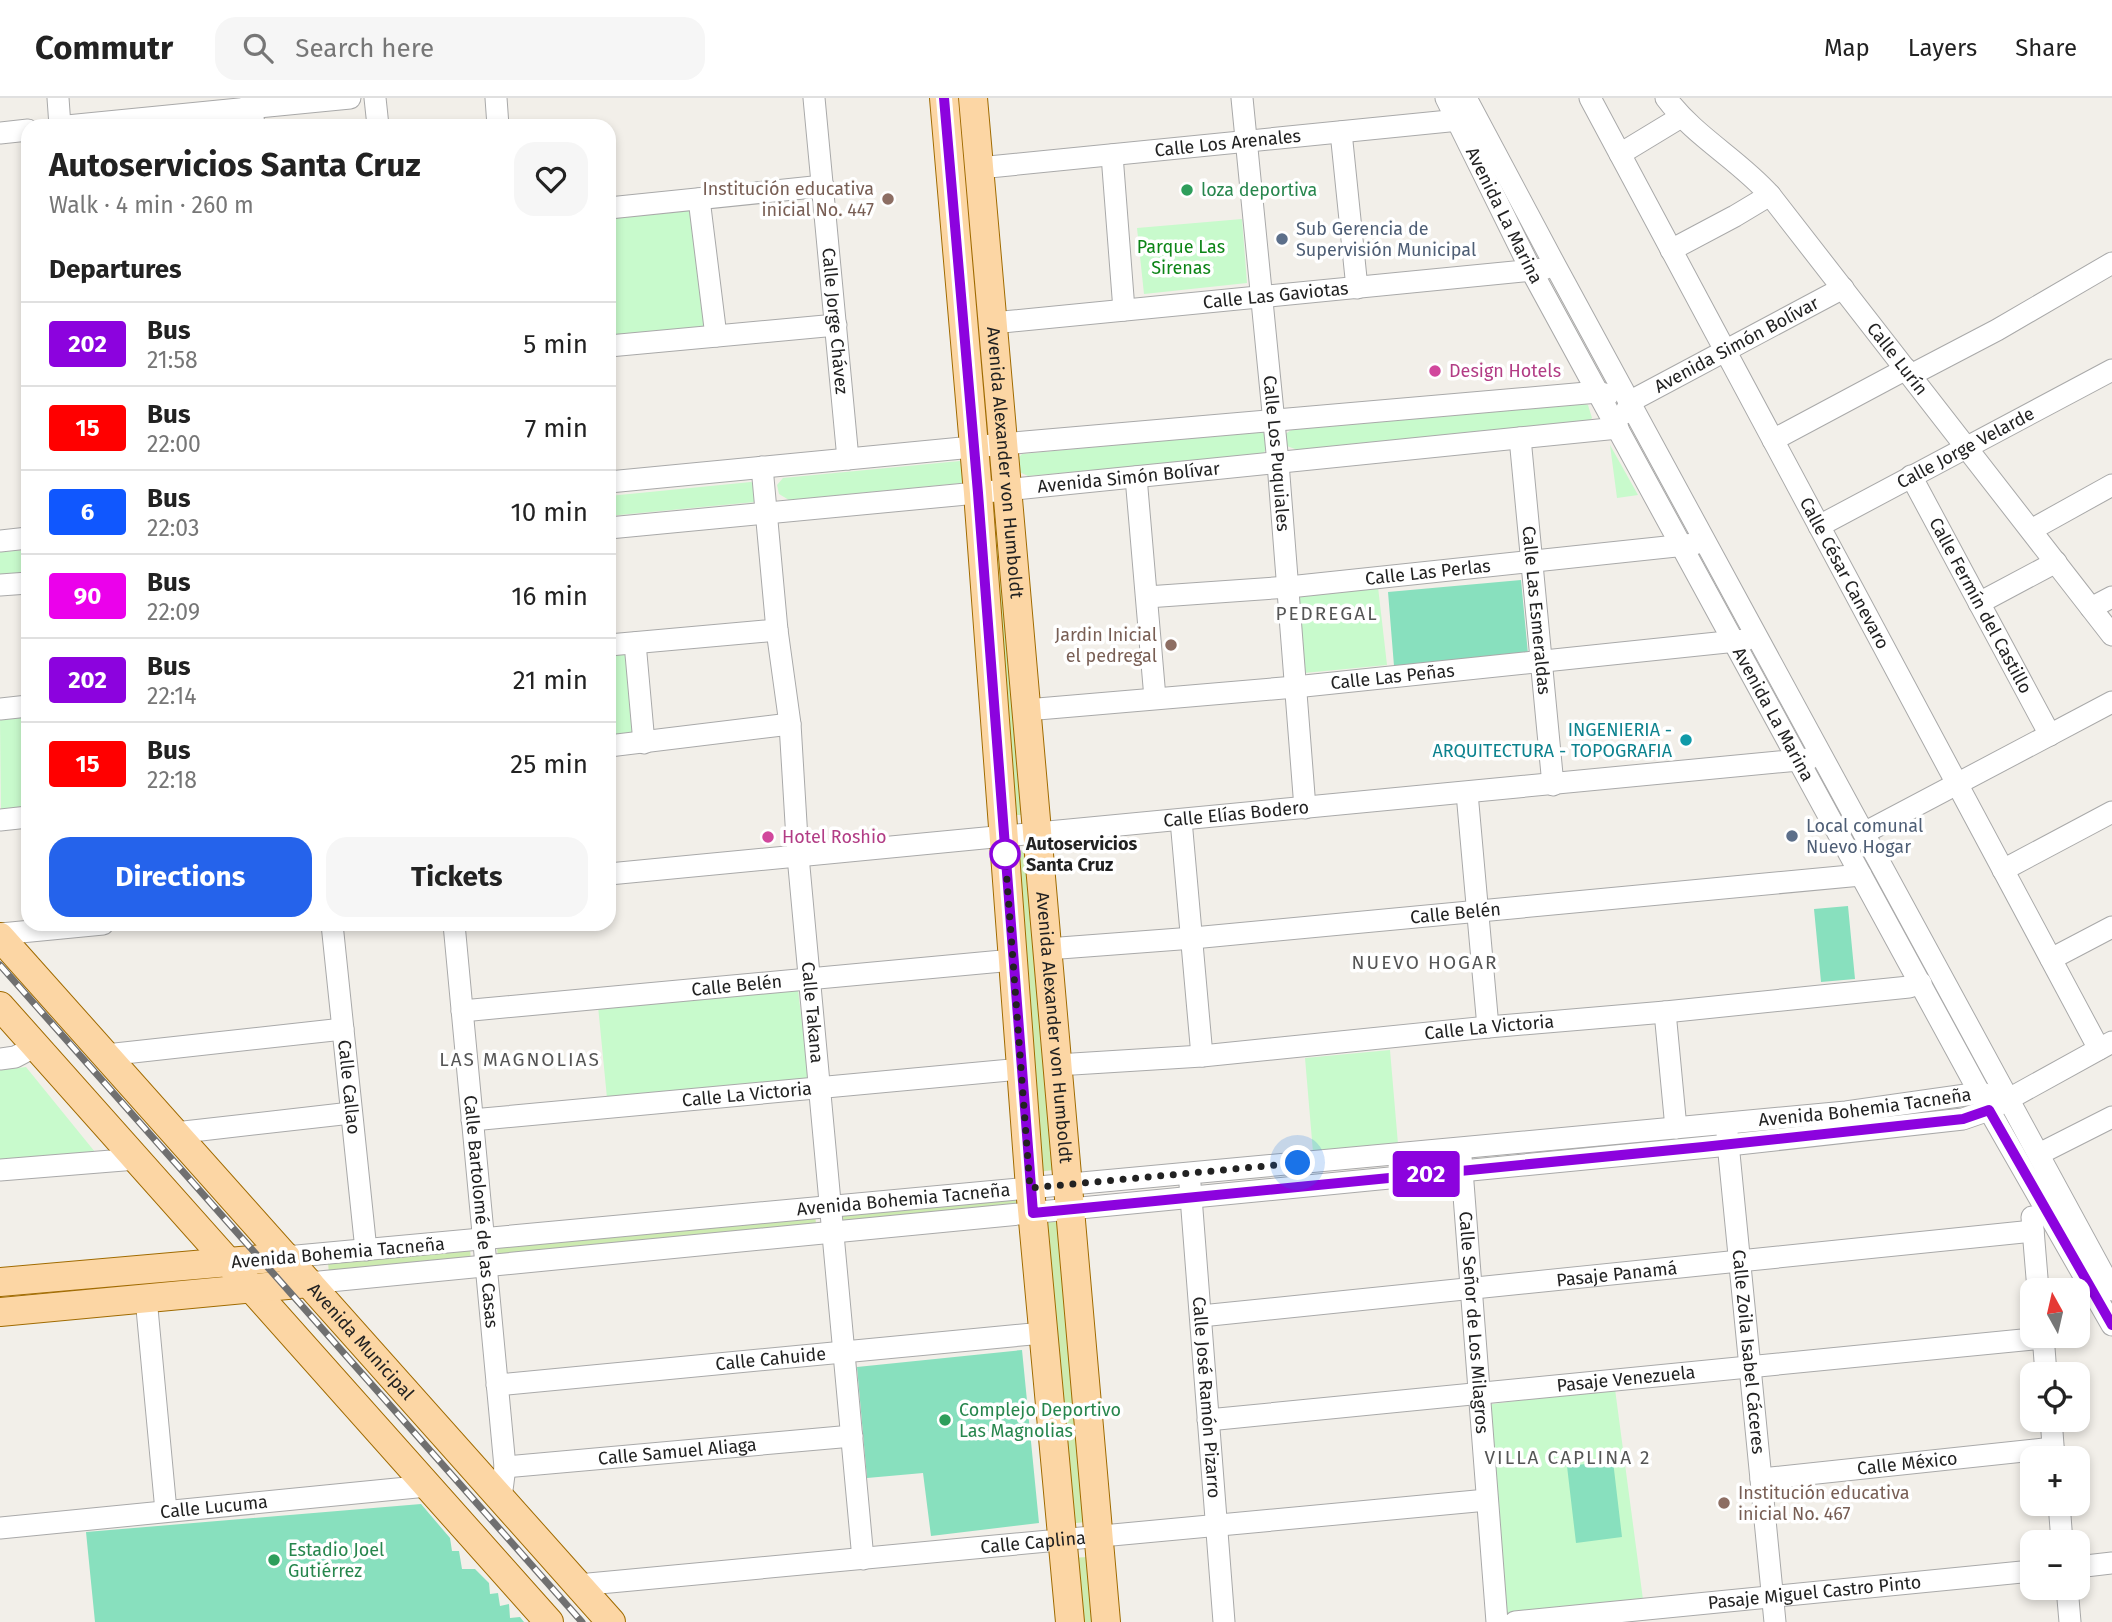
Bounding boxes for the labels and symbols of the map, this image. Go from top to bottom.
street label: Calle Los Arenales [1154,125,1302,161]
street label: Avenida La Marina [1461,144,1547,287]
place label: Institución educativa inicial No. 447 [702,178,874,221]
place label: loza deportiva [1201,179,1317,201]
marker: loza deportiva [1179,182,1195,198]
marker: Institución educativa inicial No. 447 [880,191,896,207]
place label: Sub Gerencia de Supervisión Municipal [1296,218,1476,261]
marker: Sub Gerencia de Supervisión Municipal [1274,231,1290,247]
park label: Parque Las Sirenas [1137,236,1225,279]
street label: Calle Jorge Chávez [817,247,853,396]
street label: Calle Las Gaviotas [1202,277,1349,313]
street label: Avenida Simón Bolívar [1650,292,1823,398]
street label: Calle Lurín [1862,318,1933,400]
street label: Avenida Alexander von Humboldt [982,326,1028,600]
place label: Design Hotels [1449,360,1561,382]
marker: Design Hotels [1427,363,1443,379]
street label: Calle Los Puquiales [1258,374,1294,532]
street label: Calle Jorge Velarde [1893,402,2038,493]
street label: Avenida Simón Bolívar [1036,457,1221,498]
street label: Calle César Canevaro [1795,493,1894,653]
street label: Calle Fermín del Castillo [1924,514,2037,697]
street label: Calle Las Esmeraldas [1517,525,1555,696]
street label: Calle Las Perlas [1364,555,1492,590]
district label: PEDREGAL [1275,602,1379,625]
place label: Jardin Inicial el pedregal [1055,624,1157,667]
marker: Jardin Inicial el pedregal [1163,637,1179,653]
street label: Avenida La Marina [1728,643,1819,785]
street label: Calle Las Peñas [1329,659,1456,694]
place label: INGENIERIA - ARQUITECTURA - TOPOGRAFIA [1432,719,1673,762]
marker: INGENIERIA - ARQUITECTURA - TOPOGRAFIA [1678,732,1694,748]
street label: Calle Elías Bodero [1162,796,1310,832]
place label: Local comunal Nuevo Hogar [1806,815,1923,858]
place label: Hotel Roshio [782,826,887,848]
marker: Local comunal Nuevo Hogar [1784,828,1800,844]
marker: Hotel Roshio [760,829,776,845]
place label: Autoservicios Santa Cruz [1025,833,1137,876]
marker: Autoservicios Santa Cruz [990,839,1020,869]
street label: Avenida Alexander von Humboldt [1031,891,1077,1165]
street label: Calle Belén [1409,898,1502,928]
district label: NUEVO HOGAR [1352,951,1498,974]
street label: Calle Takana [797,961,828,1064]
street label: Calle Belén [691,970,783,1001]
street label: Calle La Victoria [1423,1010,1555,1044]
street label: Calle Callao [333,1039,365,1135]
district label: LAS MAGNOLIAS [439,1048,601,1071]
street label: Calle La Victoria [681,1077,813,1111]
street label: Avenida Bohemia Tacneña [1757,1083,1973,1131]
street label: Calle Bartolomé de las Casas [459,1094,503,1329]
your location [1280,1145,1315,1180]
line badge: 202 [1386,1151,1466,1197]
street label: Avenida Bohemia Tacneña [796,1179,1011,1220]
street label: Calle Señor de Los Milagros [1454,1210,1493,1435]
street label: Avenida Bohemia Tacneña [230,1233,446,1273]
street label: Calle Zoila Isabel Cáceres [1728,1249,1769,1455]
street label: Pasaje Panamá [1555,1257,1678,1291]
street label: Avenida Municipal [303,1278,419,1404]
north arrow [2020,1278,2090,1348]
street label: Calle José Ramón Pizarro [1188,1296,1225,1499]
street label: Calle Cahuide [714,1343,827,1375]
street label: Pasaje Venezuela [1556,1361,1696,1397]
place label: Complejo Deportivo Las Magnolias [959,1399,1121,1442]
marker: Complejo Deportivo Las Magnolias [937,1412,953,1428]
street label: Calle Samuel Aliaga [597,1434,758,1470]
district label: VILLA CAPLINA 2 [1485,1446,1651,1469]
street label: Calle México [1856,1447,1958,1480]
place label: Institución educativa inicial No. 467 [1738,1482,1910,1525]
street label: Calle Lucuma [159,1491,269,1523]
marker: Institución educativa inicial No. 467 [1716,1495,1732,1511]
street label: Calle Caplina [979,1527,1087,1558]
place label: Estadio Joel Gutiérrez [288,1539,384,1582]
marker: Estadio Joel Gutiérrez [266,1552,282,1568]
street label: Pasaje Miguel Castro Pinto [1707,1571,1922,1614]

